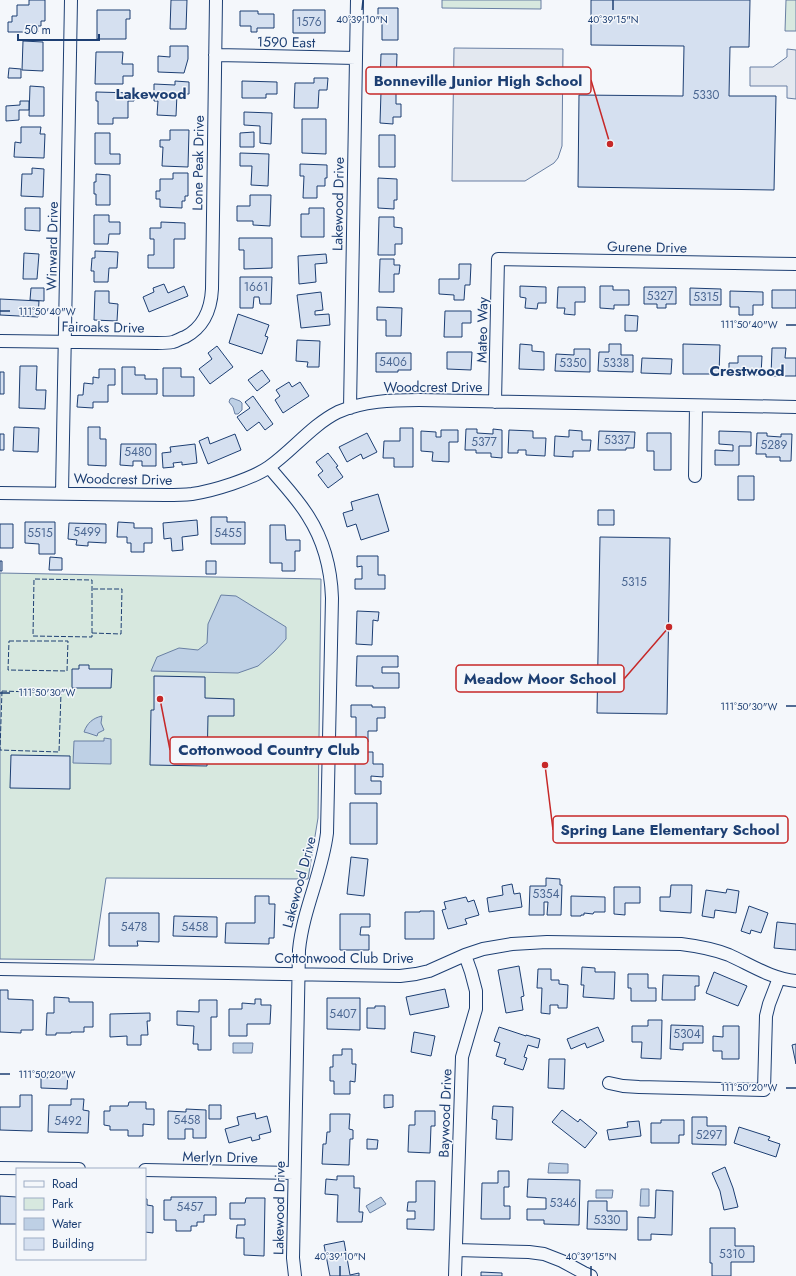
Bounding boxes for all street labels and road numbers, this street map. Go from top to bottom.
street label: 1590 East [257,31,316,53]
street label: Lone Peak Drive [187,115,209,211]
street label: Lakewood Drive [327,157,349,251]
street label: Winward Drive [41,201,63,291]
street label: Gurene Drive [607,236,687,258]
street label: Mateo Way [471,296,493,363]
street label: Fairoaks Drive [61,316,145,338]
street label: Woodcrest Drive [384,377,482,397]
street label: Woodcrest Drive [73,468,173,490]
street label: Lakewood Drive [277,834,321,930]
street label: Cottonwood Club Drive [274,948,414,968]
street label: Baywood Drive [433,1068,457,1158]
street label: Merlyn Drive [182,1146,258,1168]
street label: Lakewood Drive [268,1161,290,1255]

